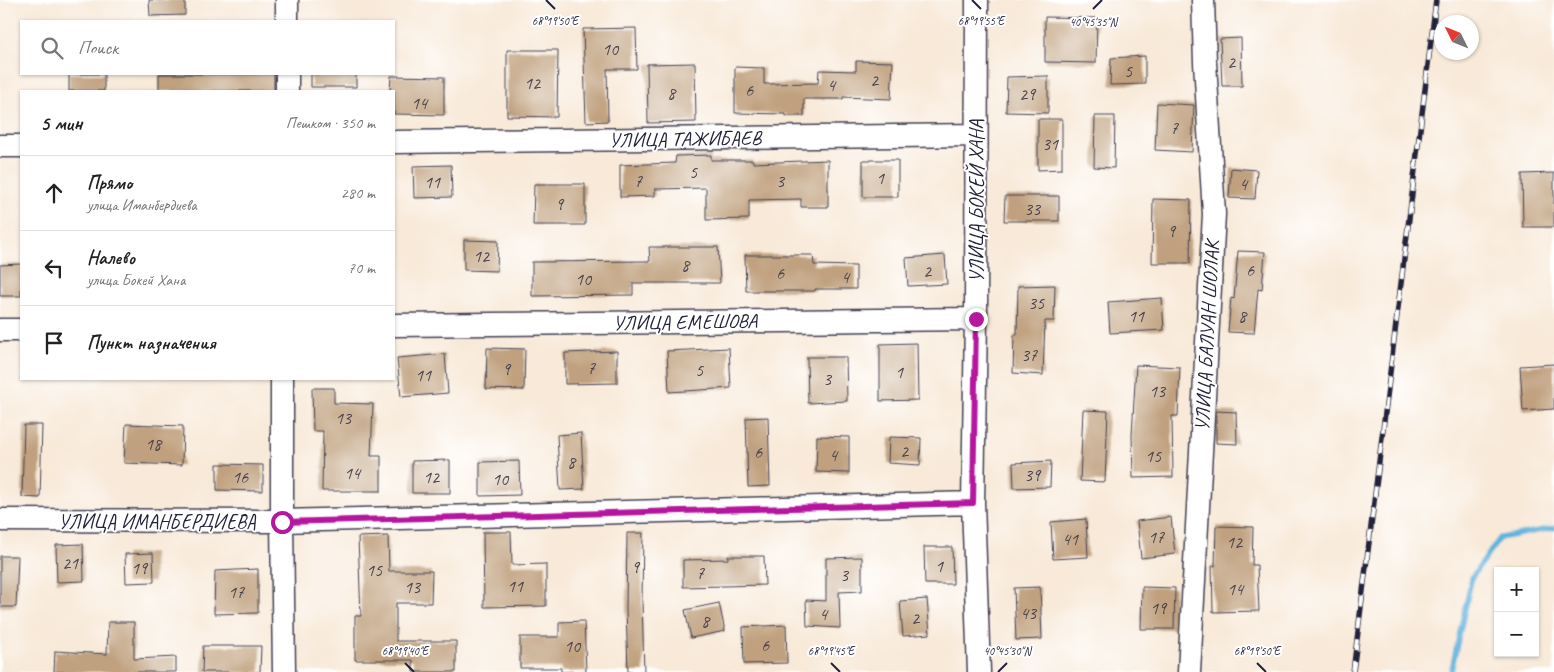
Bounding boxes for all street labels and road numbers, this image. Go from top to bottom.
street label: УЛИЦА БОКЕЙ ХАНА [964,119,989,282]
street label: УЛИЦА ТАЖИБАЕВ [609,125,763,153]
street label: УЛИЦА БАЛУАН ШОЛАК [1190,237,1225,431]
street label: УЛИЦА ЕМЕШОВА [613,308,758,336]
street label: УЛИЦА ИМАНБЕРДИЕВА [58,509,257,534]

